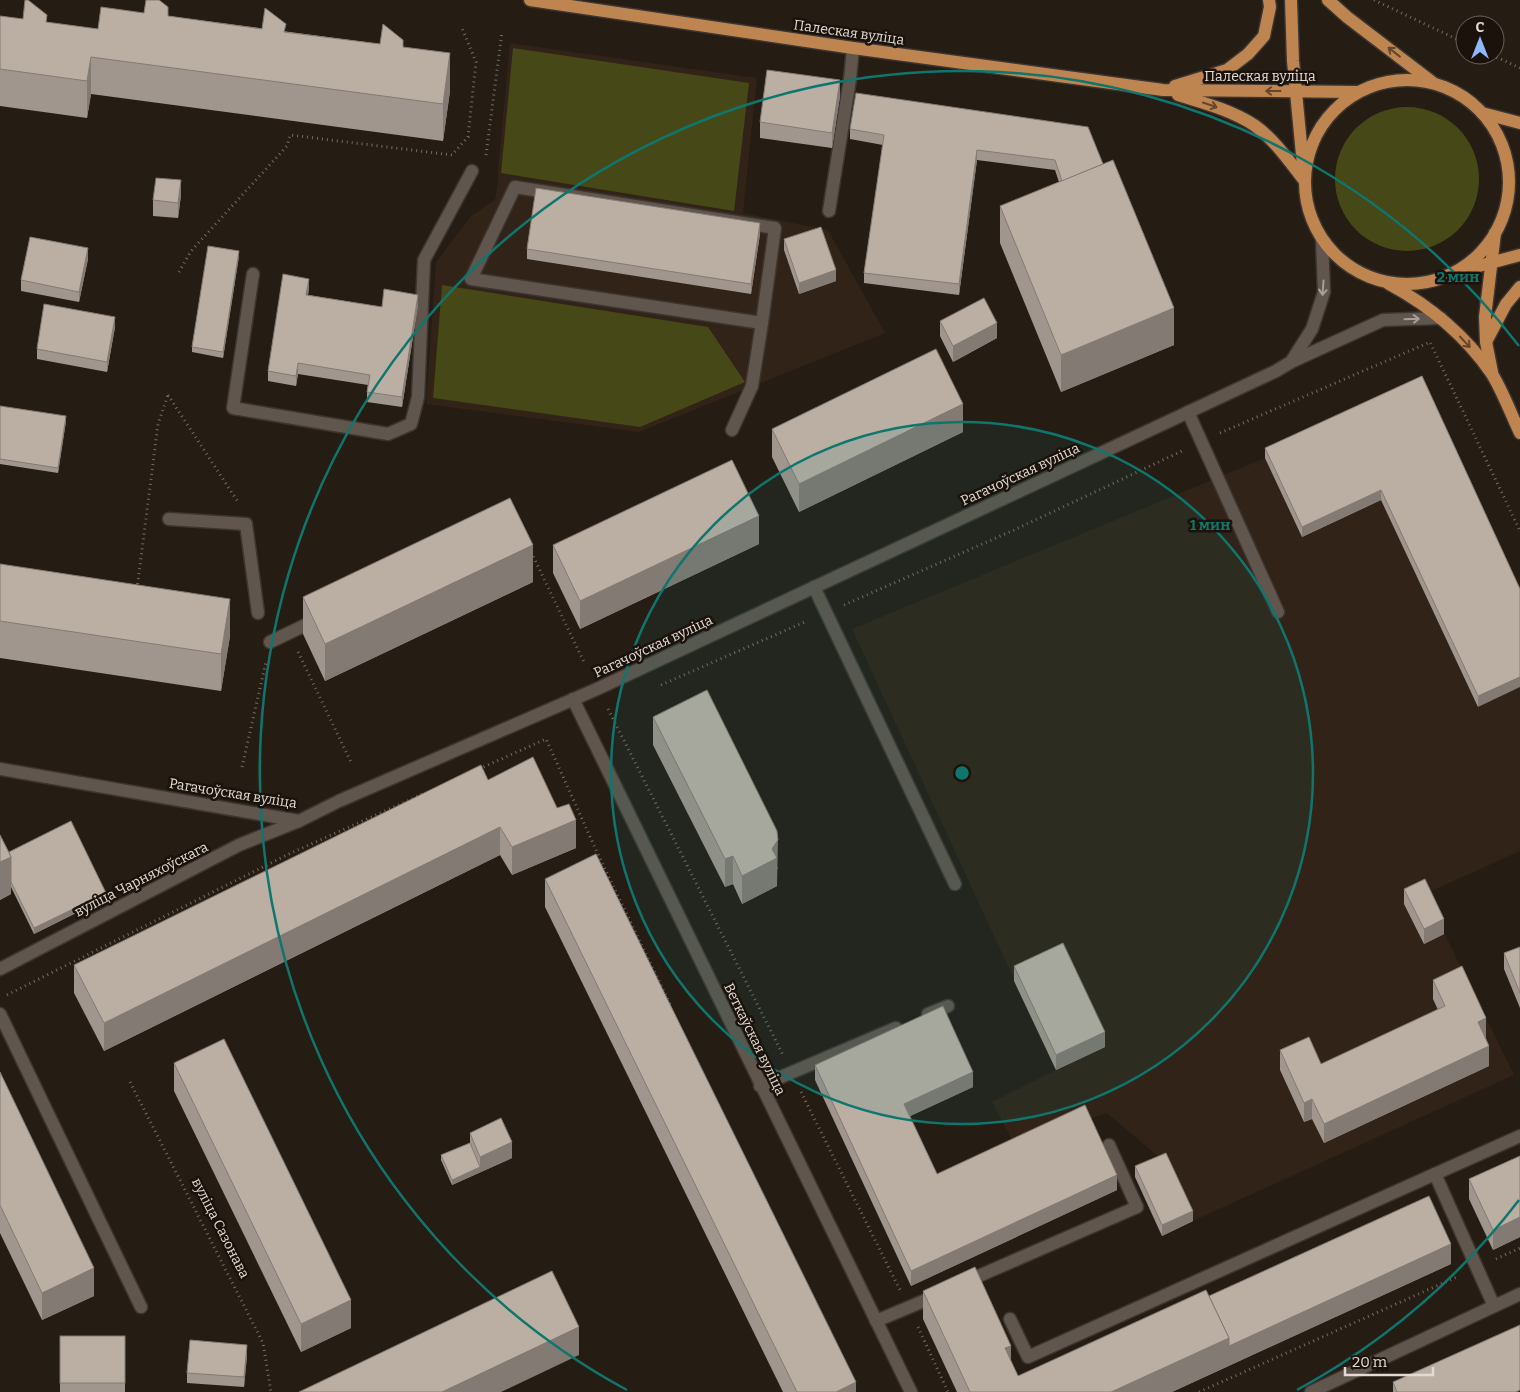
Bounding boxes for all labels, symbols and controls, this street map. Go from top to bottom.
north arrow [1455,15,1505,65]
street label: Палеская вуліца [793,16,906,49]
text: С [1476,19,1485,36]
one-way arrow [1388,47,1401,58]
street label: Палеская вуліца [1204,68,1316,85]
one-way arrow [1265,86,1282,96]
one-way arrow [1202,101,1217,110]
text: 2 мин [1437,268,1479,286]
one-way arrow [1318,280,1327,296]
one-way arrow [1404,314,1420,323]
one-way arrow [1459,335,1471,348]
street label: Рагачоўская вуліца [958,439,1083,509]
text: 1 мин [1190,516,1230,534]
street label: Рагачоўская вуліца [591,611,716,681]
centre of rings [953,764,971,782]
street label: Рагачоўская вуліца [168,775,298,812]
street label: вуліца Чарняхоўскага [72,838,211,921]
street label: Веткаўская вуліца [720,980,789,1098]
street label: вуліца Сазонава [188,1175,253,1282]
scale bar [1345,1344,1432,1376]
text: 20 m [1352,1353,1388,1371]

